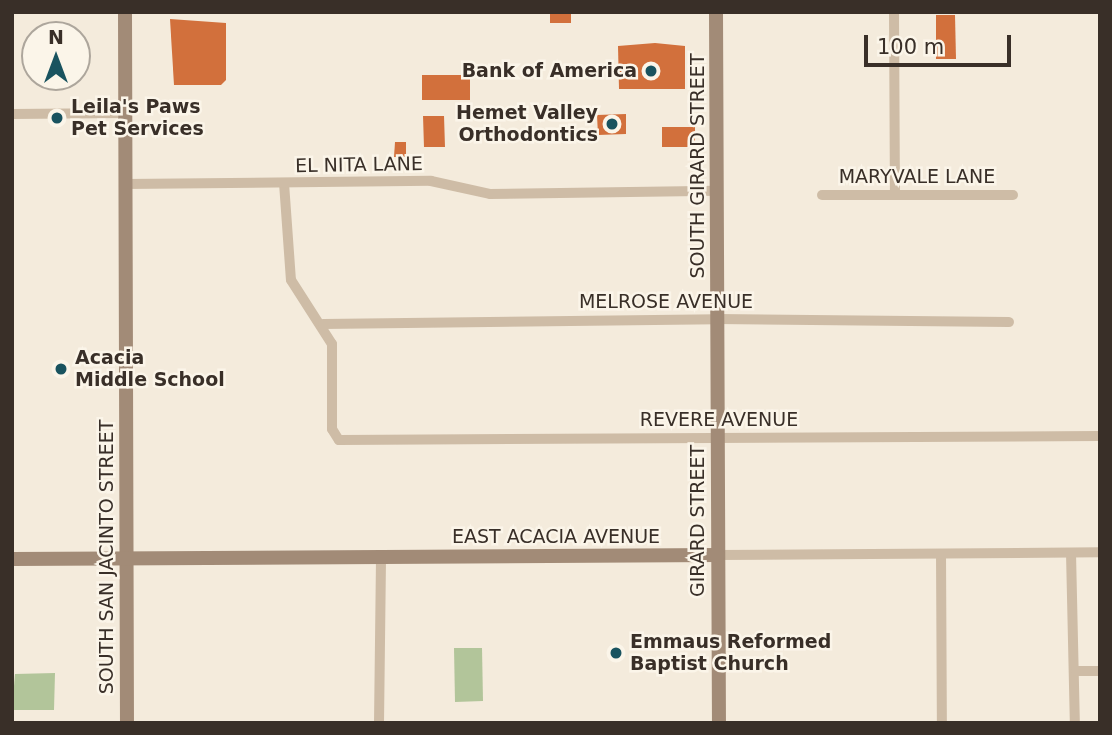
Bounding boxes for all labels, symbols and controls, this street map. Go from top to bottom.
north arrow [21,21,91,91]
scale bar [867,21,1014,65]
text: N [48,26,64,48]
text: 100 m [877,35,944,59]
street label: SOUTH GIRARD STREET [687,54,709,278]
place label: Bank of America [462,60,637,82]
marker: Bank of America [643,63,659,79]
place label: Leila's Paws Pet Services [71,96,204,140]
place label: Hemet Valley Orthodontics [456,102,598,146]
marker: Leila's Paws Pet Services [49,110,65,126]
marker: Hemet Valley Orthodontics [604,116,620,132]
street label: EL NITA LANE [295,152,423,178]
street label: MARYVALE LANE [839,166,995,188]
street label: MELROSE AVENUE [579,291,753,313]
place label: Acacia Middle School [75,347,225,391]
marker: Acacia Middle School [53,361,69,377]
street label: REVERE AVENUE [640,409,798,431]
street label: SOUTH SAN JACINTO STREET [96,420,118,694]
street label: GIRARD STREET [687,445,709,597]
street label: EAST ACACIA AVENUE [452,526,660,548]
place label: Emmaus Reformed Baptist Church [630,631,831,675]
marker: Emmaus Reformed Baptist Church [608,645,624,661]

